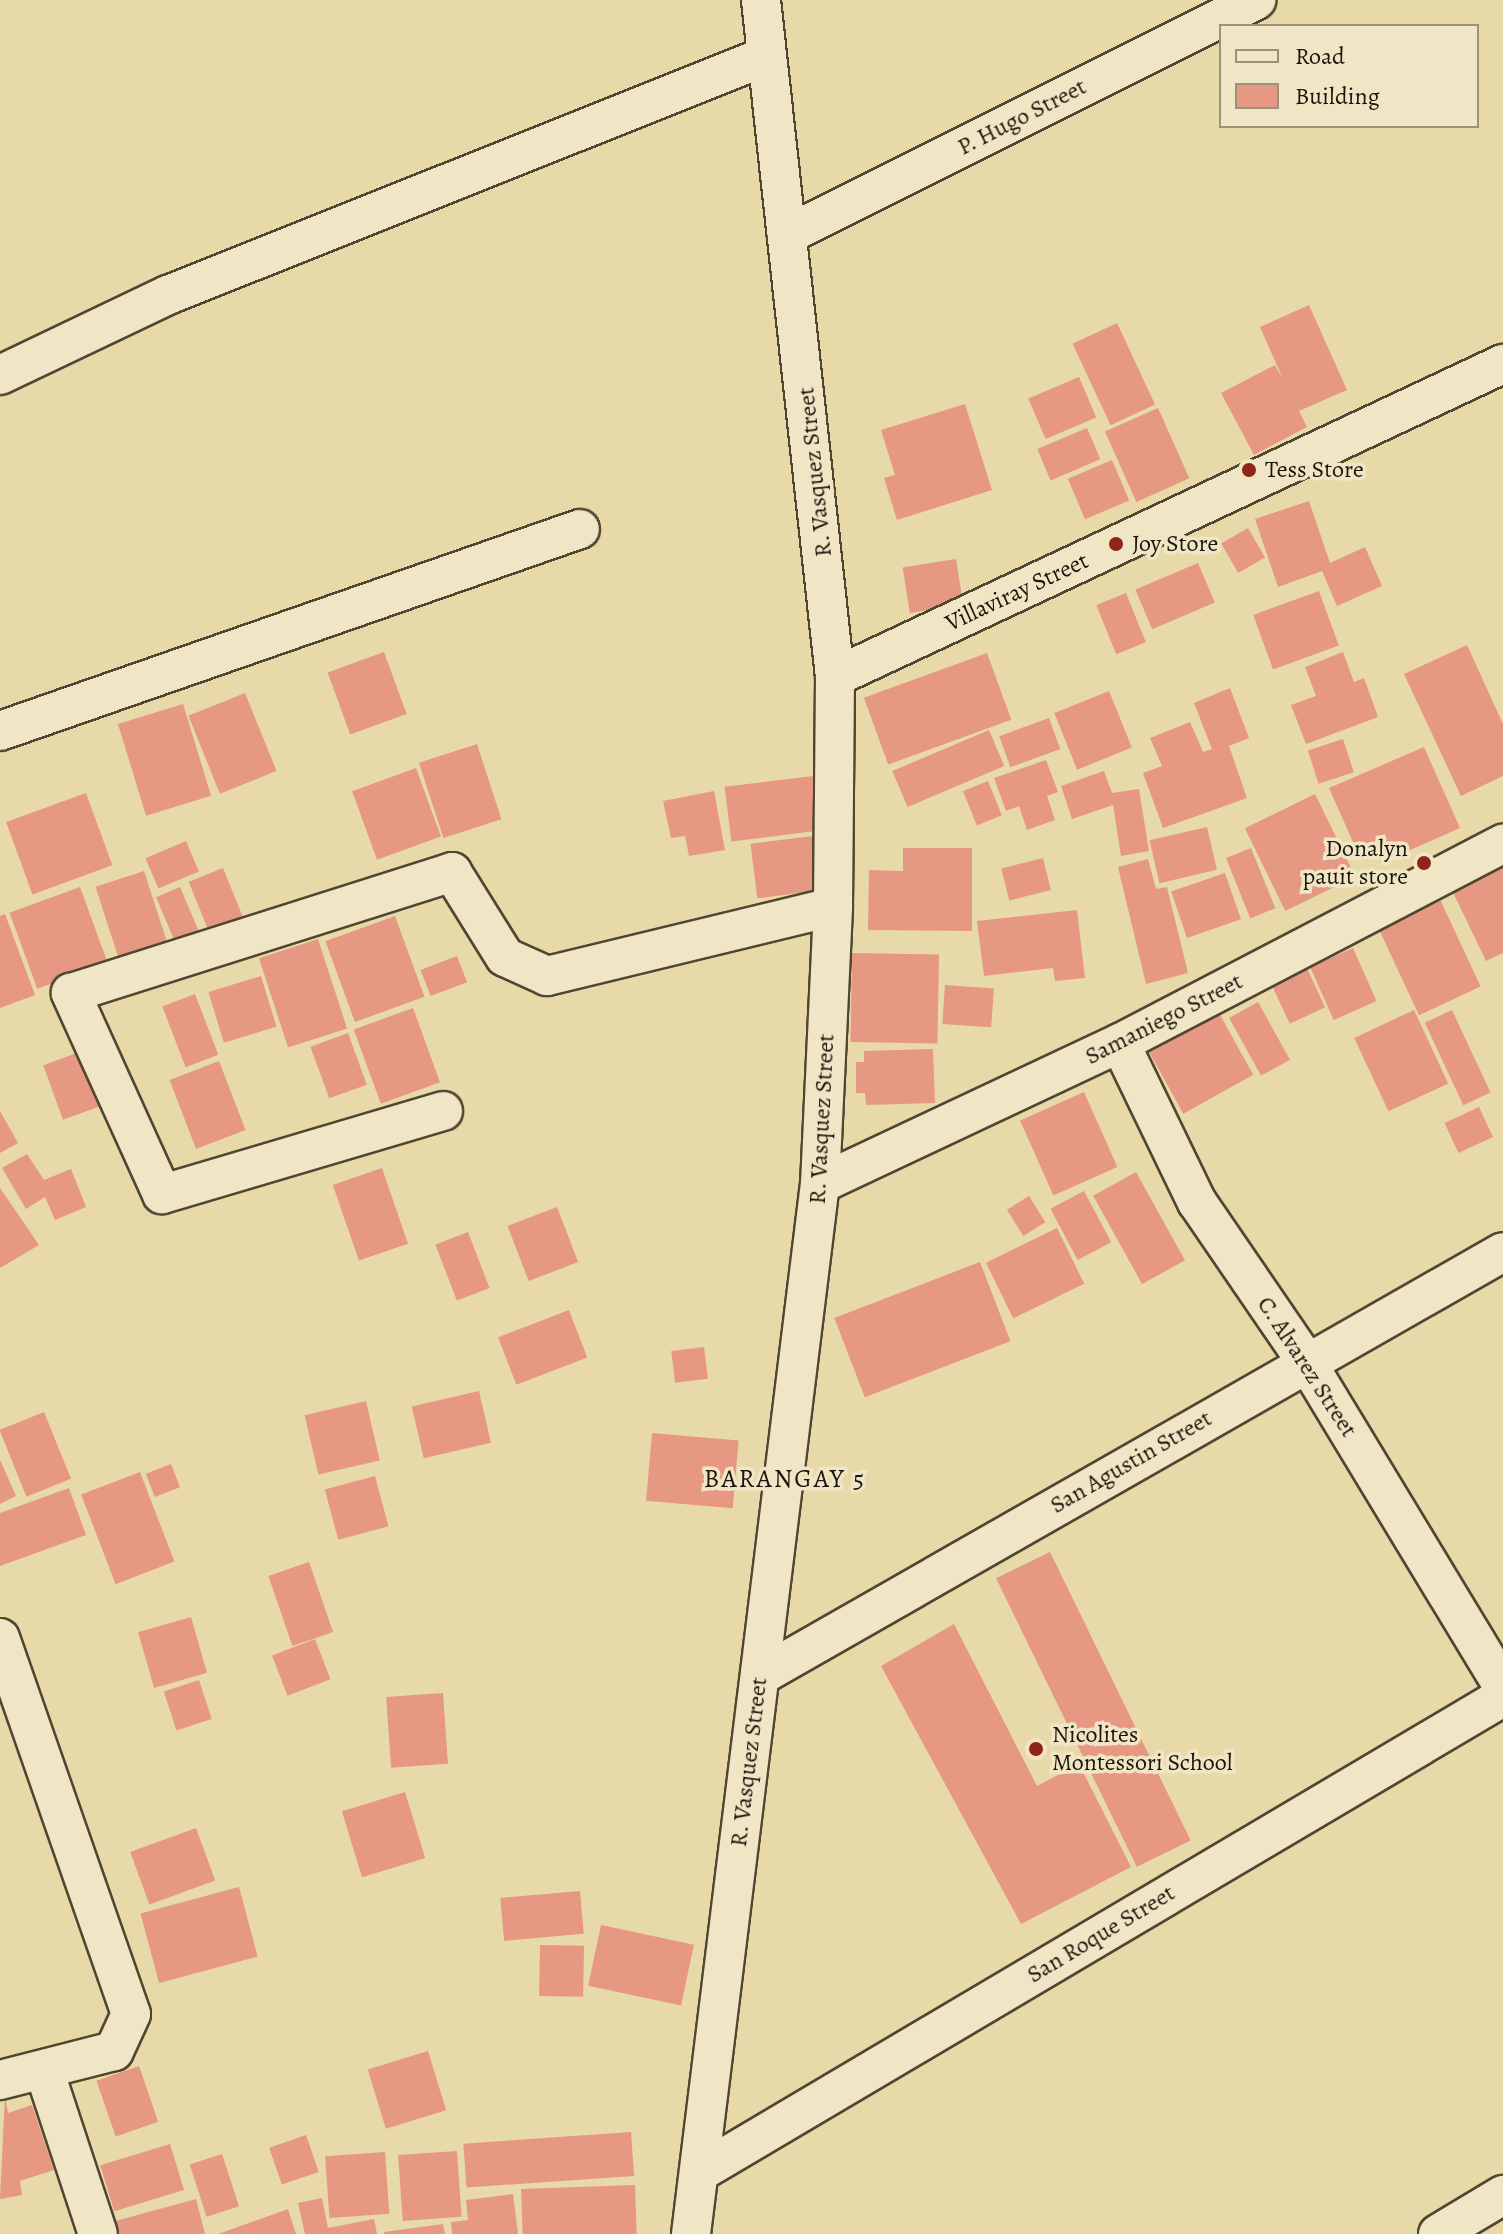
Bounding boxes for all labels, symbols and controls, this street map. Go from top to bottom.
legend [1219,24,1479,128]
text: Road [1295,40,1345,72]
street label: P. Hugo Street [953,72,1091,162]
text: Building [1295,80,1380,112]
street label: R. Vasquez Street [792,385,838,559]
place label: Tess Store [1265,456,1364,484]
marker: Tess Store [1240,461,1258,479]
place label: Joy Store [1132,530,1218,558]
marker: Joy Store [1107,535,1125,553]
street label: Villaviray Street [941,546,1093,638]
place label: Donalyn pauit store [1302,835,1408,891]
marker: Donalyn pauit store [1415,854,1433,872]
street label: Samaniego Street [1081,967,1247,1071]
street label: R. Vasquez Street [803,1033,841,1205]
street label: C. Alvarez Street [1251,1291,1363,1443]
street label: San Agustin Street [1045,1404,1217,1520]
district label: BARANGAY 5 [704,1463,866,1495]
street label: R. Vasquez Street [724,1675,774,1849]
place label: Nicolites Montessori School [1052,1721,1233,1777]
marker: Nicolites Montessori School [1027,1740,1045,1758]
street label: San Roque Street [1022,1879,1180,1989]

